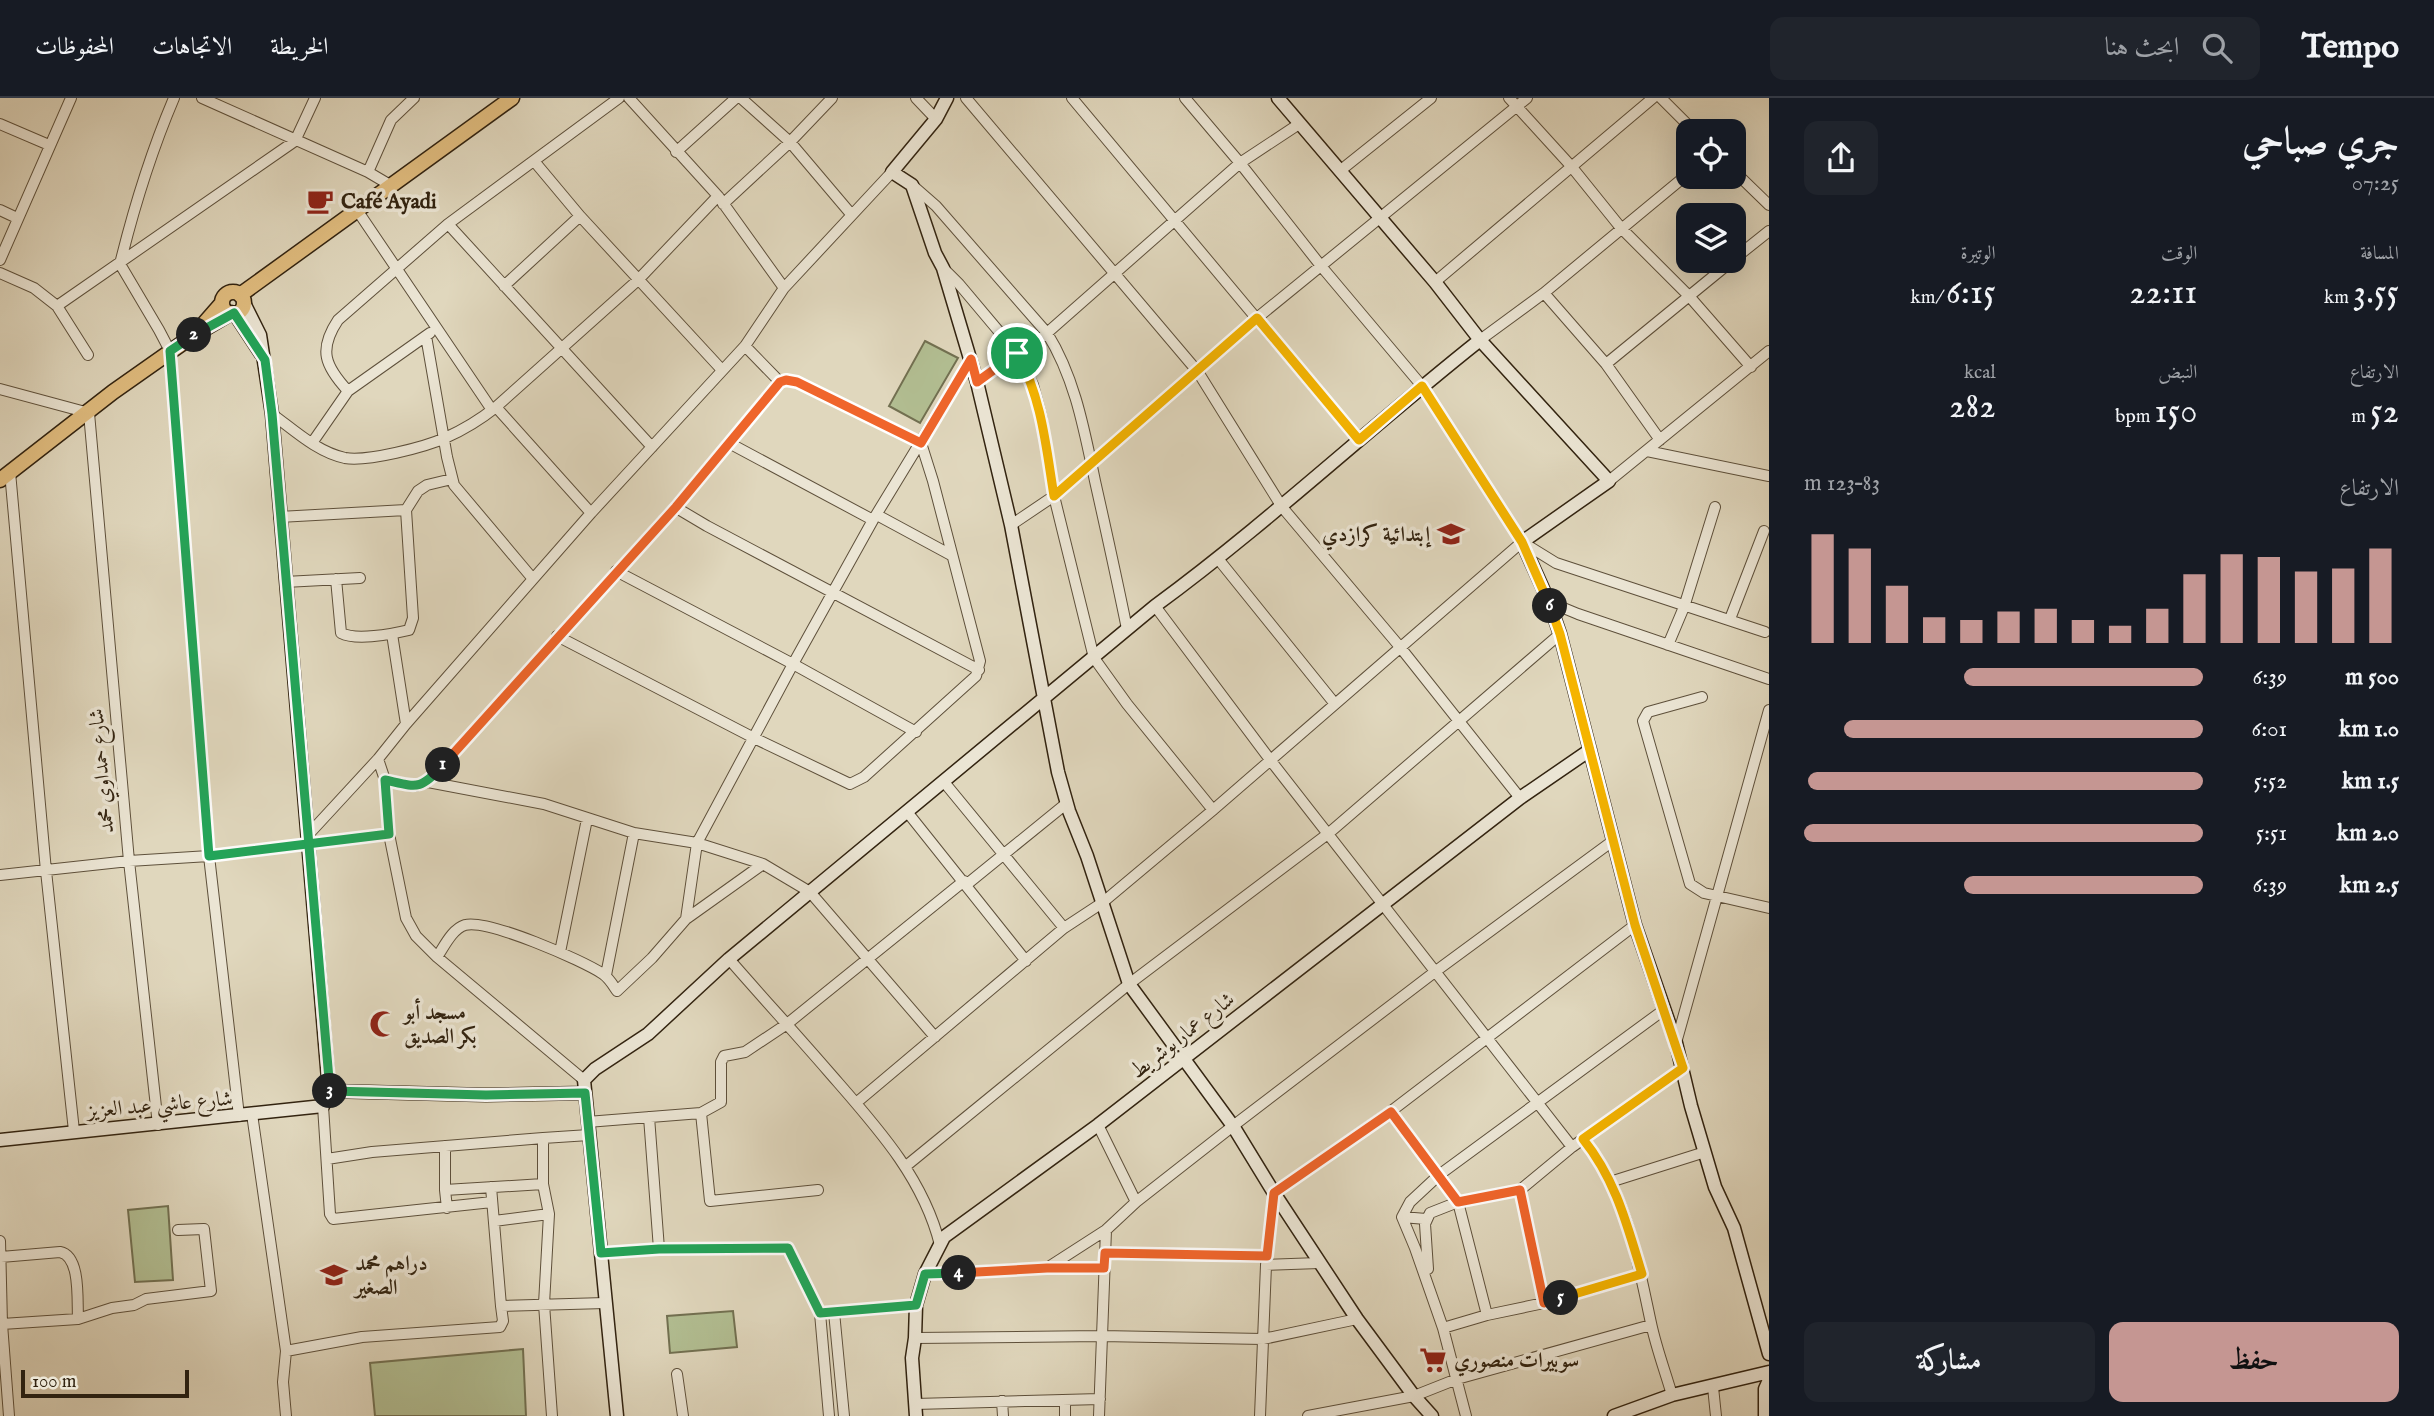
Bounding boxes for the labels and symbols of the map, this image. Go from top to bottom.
cafe icon: Café Ayadi [305,186,335,216]
place label: Café Ayadi [341,189,437,216]
pin: 2 [176,317,212,352]
pin [987,323,1047,383]
school or university icon: إبتدائية كرازدي [1436,519,1466,549]
place label: إبتدائية كرازدي [1322,522,1431,551]
pin: 6 [1532,588,1568,624]
street label: شارع حمداوي محمد [84,707,124,834]
pin: 1 [426,748,460,782]
street label: شارع عمار بوشريط [1125,987,1243,1088]
place label: مسجد أبو بكر الصديق [402,998,476,1051]
mosque icon: مسجد أبو بكر الصديق [368,1009,398,1039]
pin: 3 [312,1074,348,1108]
street label: شارع عاشي عبد العزيز [84,1086,234,1130]
place label: دراهم محمد الصغير [353,1251,428,1302]
pin: 4 [942,1256,976,1290]
school or university icon: دراهم محمد الصغير [319,1260,349,1290]
pin: 5 [1544,1280,1578,1316]
supermarket icon: سوبيرات منصوري [1418,1345,1448,1375]
place label: سوبيرات منصوري [1454,1348,1579,1377]
scale bar [21,1367,189,1399]

